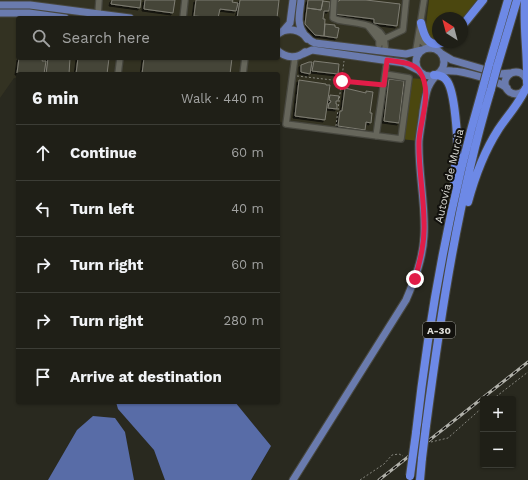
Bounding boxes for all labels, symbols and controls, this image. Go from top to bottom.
north arrow [432,12,468,48]
search box [16,16,280,60]
icon: search [30,27,52,49]
text: Search here [62,29,150,47]
route start [333,72,351,90]
text: 6 min [32,88,79,108]
text: Walk · 440 m [181,91,264,106]
street label: Autovía de Murcia [432,128,467,224]
icon: ahead [32,142,54,164]
text: Continue [70,144,137,162]
text: 60 m [231,145,264,160]
icon: left [32,198,54,220]
text: Turn left [70,200,134,218]
text: 40 m [231,201,264,216]
icon: right [32,254,54,276]
text: Turn right [70,256,143,274]
text: 60 m [231,257,264,272]
route end [406,270,424,288]
icon: right [32,310,54,332]
text: Turn right [70,312,143,330]
text: 280 m [224,313,264,328]
road number: A-30 [423,322,455,338]
icon: arrive [32,366,54,388]
text: Arrive at destination [70,368,222,386]
map controls [480,396,516,468]
button: + [480,396,516,432]
button: − [480,432,516,468]

